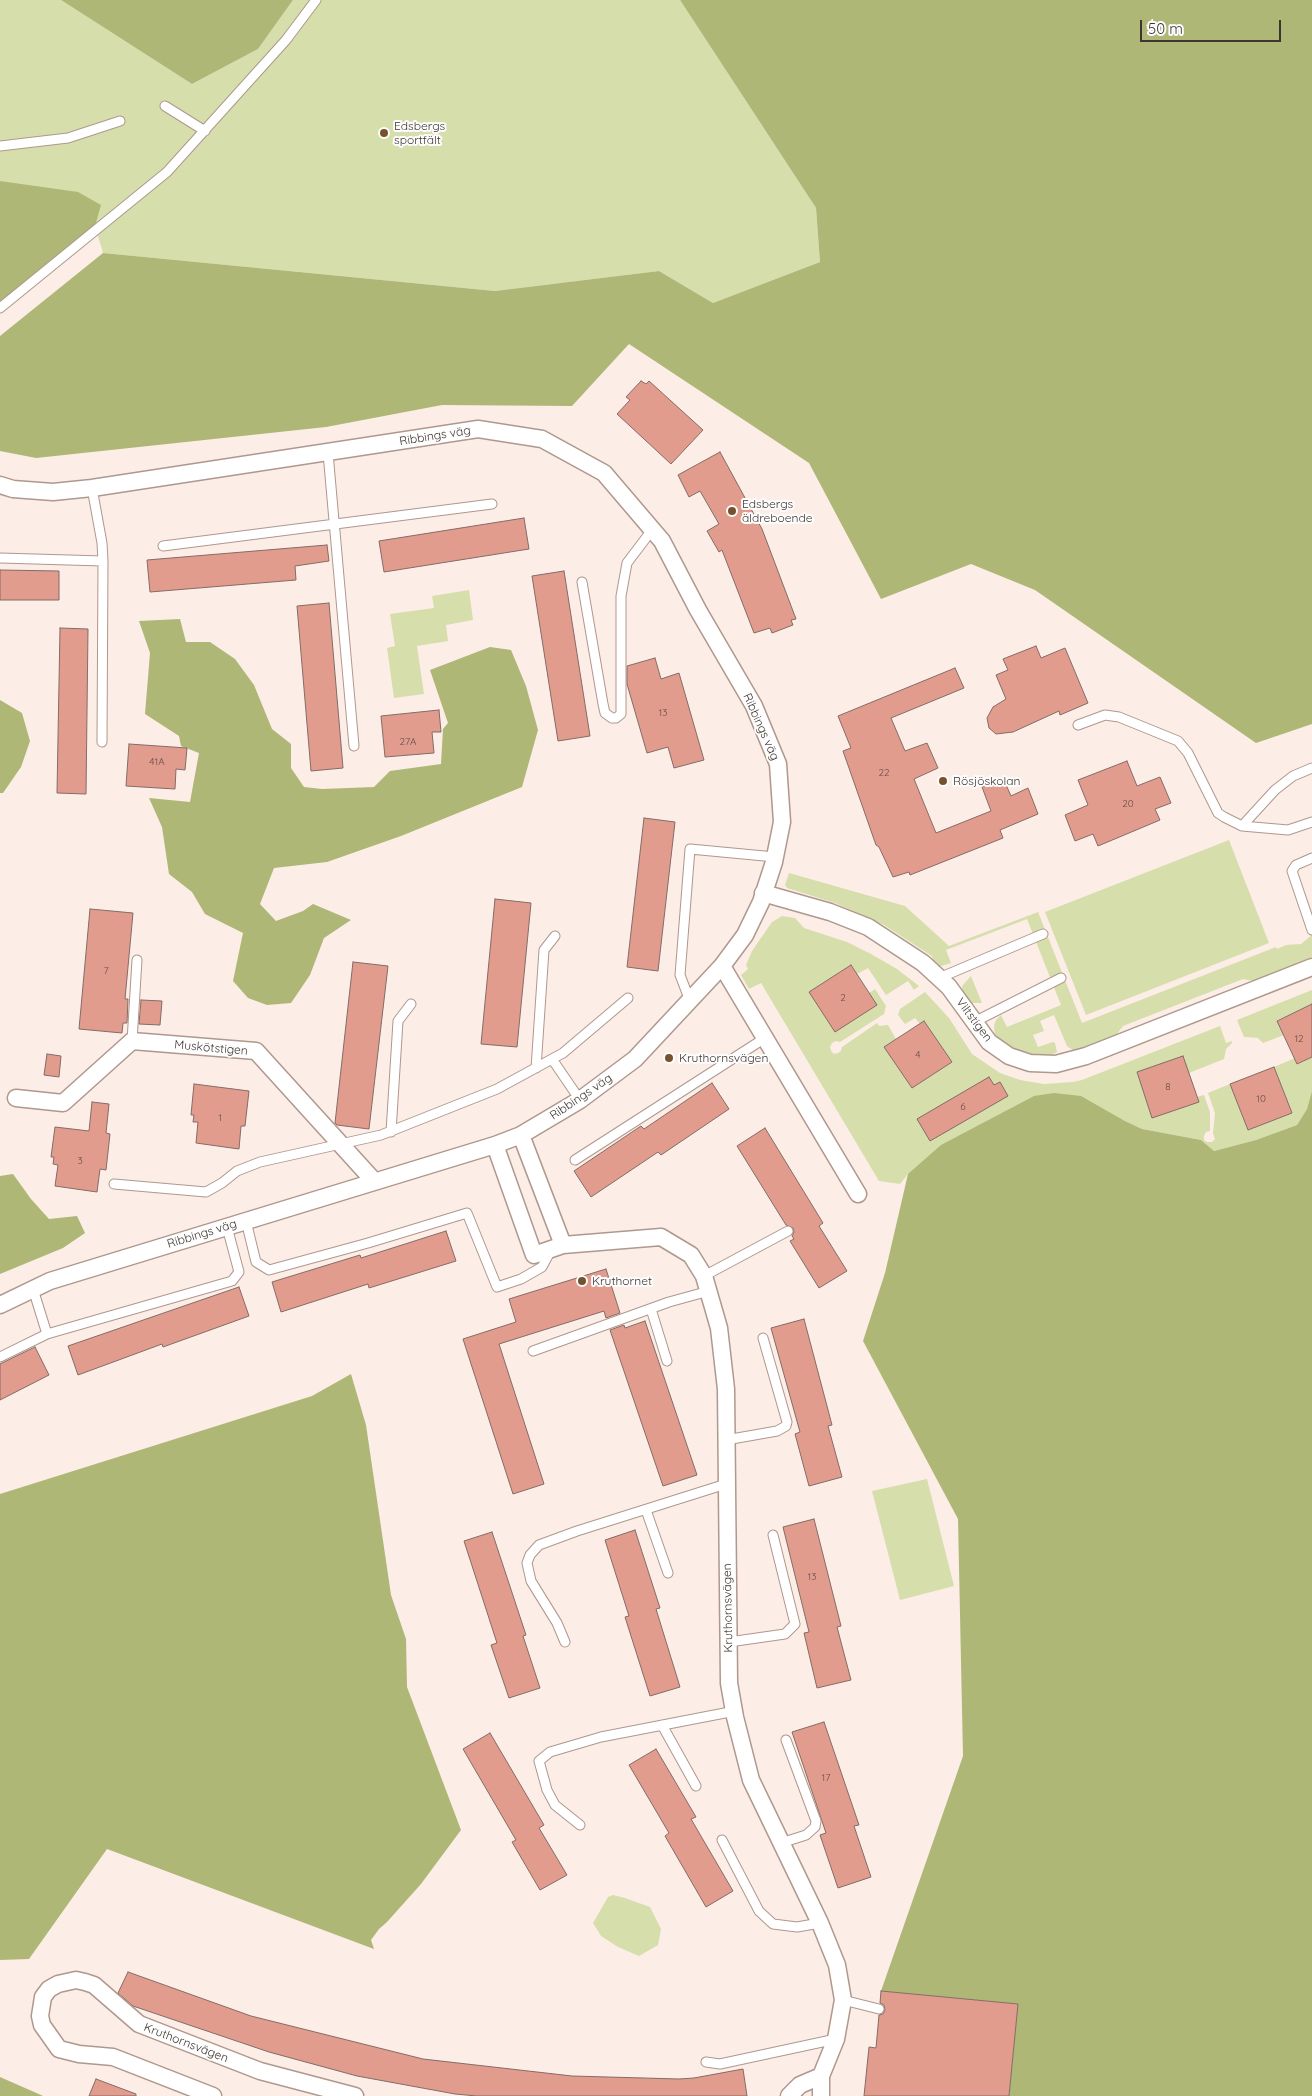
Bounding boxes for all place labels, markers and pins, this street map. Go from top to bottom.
place label: Edsbergs sportfält [394,119,445,147]
marker: Edsbergs sportfält [378,127,390,139]
place label: Edsbergs äldreboende [742,497,813,525]
marker: Edsbergs äldreboende [726,505,738,517]
place label: Rösjöskolan [953,774,1020,788]
marker: Rösjöskolan [937,775,949,787]
place label: Kruthornsvägen [679,1051,768,1065]
marker: Kruthornsvägen [663,1052,675,1064]
place label: Kruthornet [592,1274,652,1288]
marker: Kruthornet [576,1275,588,1287]

